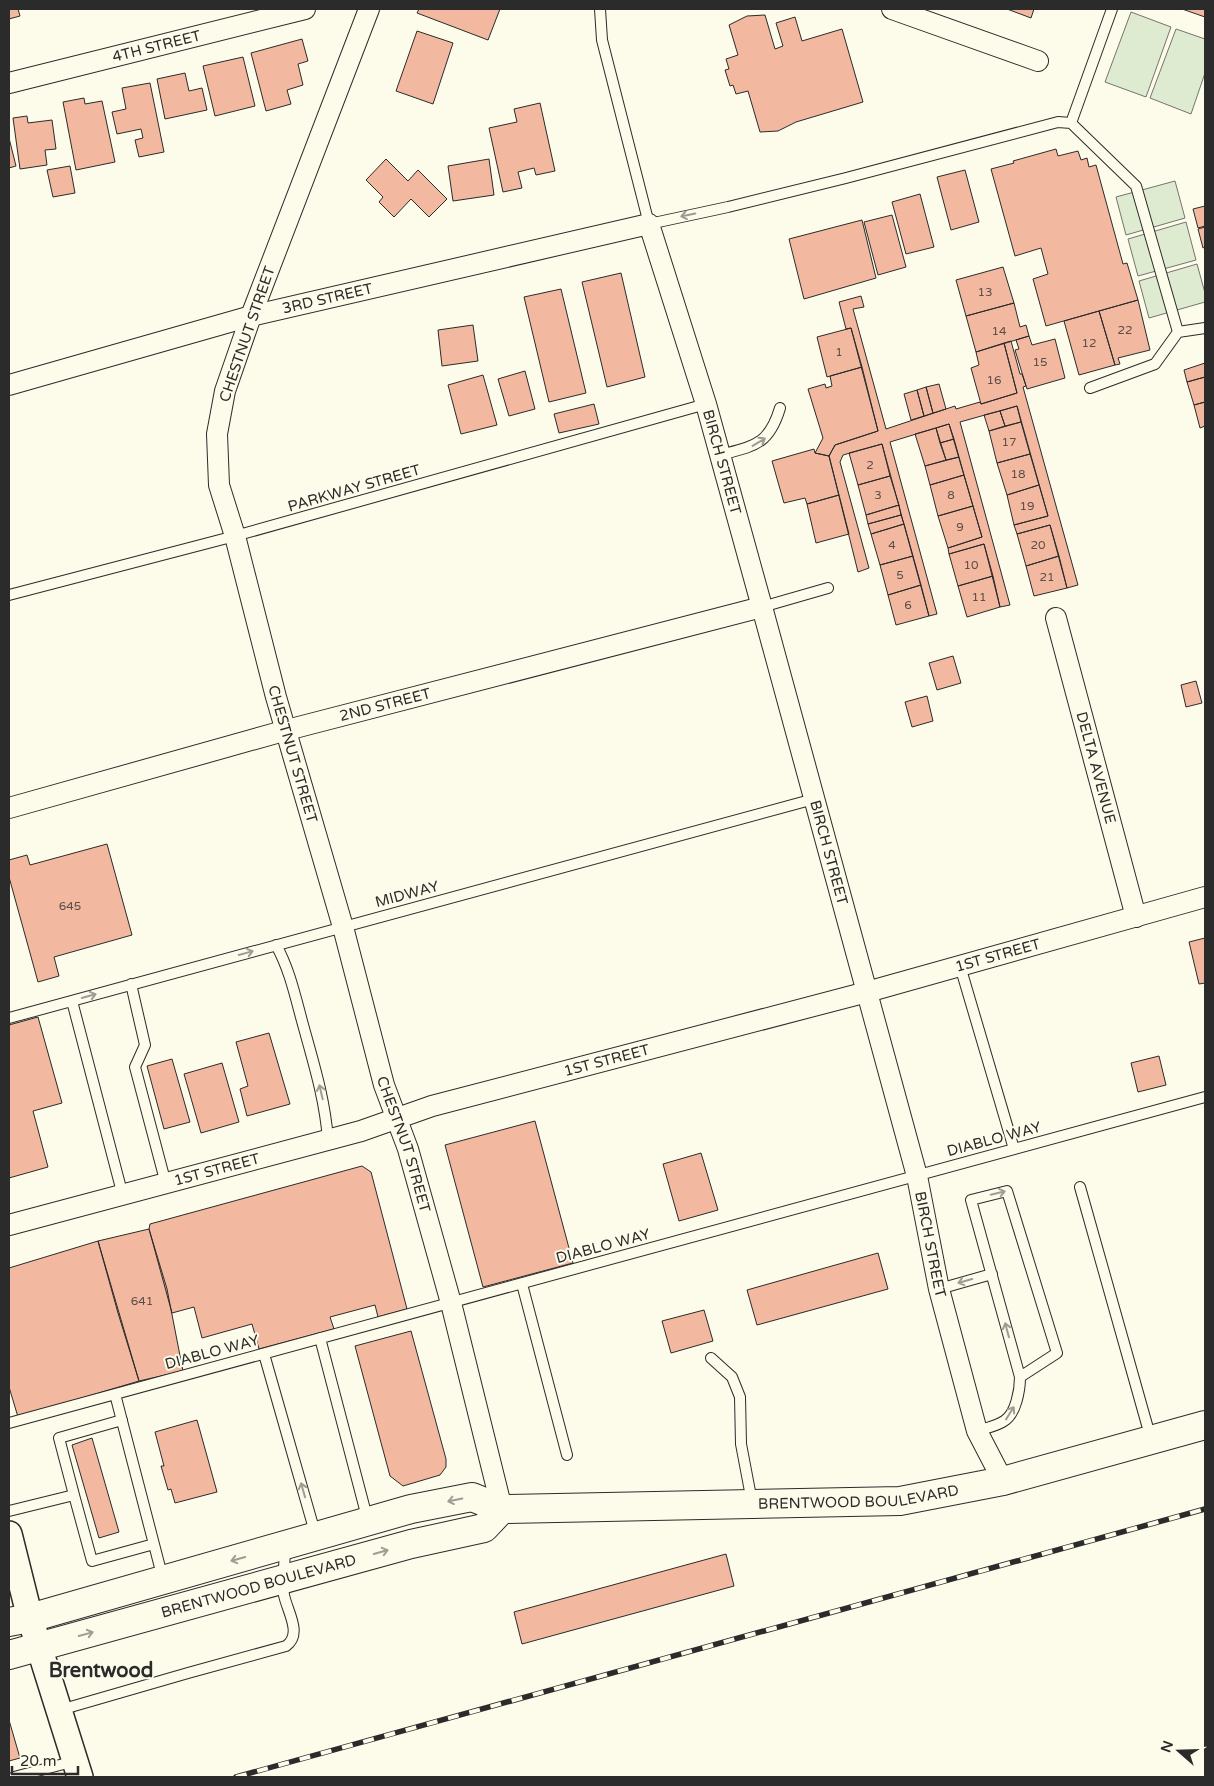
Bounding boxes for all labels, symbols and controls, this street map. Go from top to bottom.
street label: 4TH STREET [110,26,203,66]
one-way arrow [681,211,697,220]
street label: CHESTNUT STREET [215,264,279,404]
street label: 3RD STREET [280,279,374,317]
house number: 13 [977,285,993,299]
house number: 22 [1117,323,1133,337]
house number: 14 [991,324,1007,338]
house number: 12 [1081,336,1097,350]
house number: 1 [835,345,843,359]
house number: 15 [1032,355,1048,369]
house number: 16 [986,373,1002,387]
street label: BIRCH STREET [699,408,745,516]
house number: 17 [1001,435,1017,449]
one-way arrow [752,436,766,446]
house number: 2 [866,458,874,472]
street label: PARKWAY STREET [286,460,422,516]
house number: 18 [1010,467,1026,481]
house number: 3 [874,488,882,502]
house number: 8 [947,488,955,502]
house number: 19 [1019,499,1035,513]
house number: 9 [956,520,964,534]
house number: 4 [888,538,896,552]
house number: 20 [1030,538,1046,552]
house number: 10 [963,558,979,572]
house number: 5 [896,568,904,582]
house number: 21 [1039,570,1055,584]
house number: 11 [971,590,987,604]
house number: 6 [904,598,912,612]
street label: CHESTNUT STREET [264,683,321,825]
street label: 2ND STREET [338,684,433,725]
street label: DELTA AVENUE [1072,710,1120,826]
street label: BIRCH STREET [806,798,852,907]
street label: MIDWAY [373,877,441,911]
house number: 645 [59,899,81,913]
street label: 1ST STREET [953,935,1042,976]
one-way arrow [238,948,254,957]
one-way arrow [81,990,97,1000]
street label: 1ST STREET [562,1040,651,1080]
street label: CHESTNUT STREET [373,1074,434,1214]
one-way arrow [316,1085,325,1101]
street label: DIABLO WAY [945,1118,1044,1160]
street label: 1ST STREET [172,1149,262,1190]
one-way arrow [989,1188,1005,1197]
street label: BIRCH STREET [911,1190,950,1300]
street label: DIABLO WAY [554,1225,653,1267]
one-way arrow [958,1277,974,1287]
house number: 641 [131,1294,153,1308]
one-way arrow [1002,1322,1011,1338]
street label: DIABLO WAY [163,1331,262,1373]
one-way arrow [1005,1407,1015,1421]
street label: BRENTWOOD BOULEVARD [758,1481,960,1513]
one-way arrow [297,1482,307,1498]
one-way arrow [448,1496,464,1506]
one-way arrow [373,1547,389,1557]
street label: BRENTWOOD BOULEVARD [159,1551,358,1622]
one-way arrow [231,1555,247,1565]
one-way arrow [78,1629,94,1638]
district label: Brentwood [49,1659,153,1683]
north arrow [1154,1726,1204,1776]
text: N [1157,1739,1177,1755]
scale bar [12,1744,79,1776]
text: 20 m [20,1752,57,1770]

